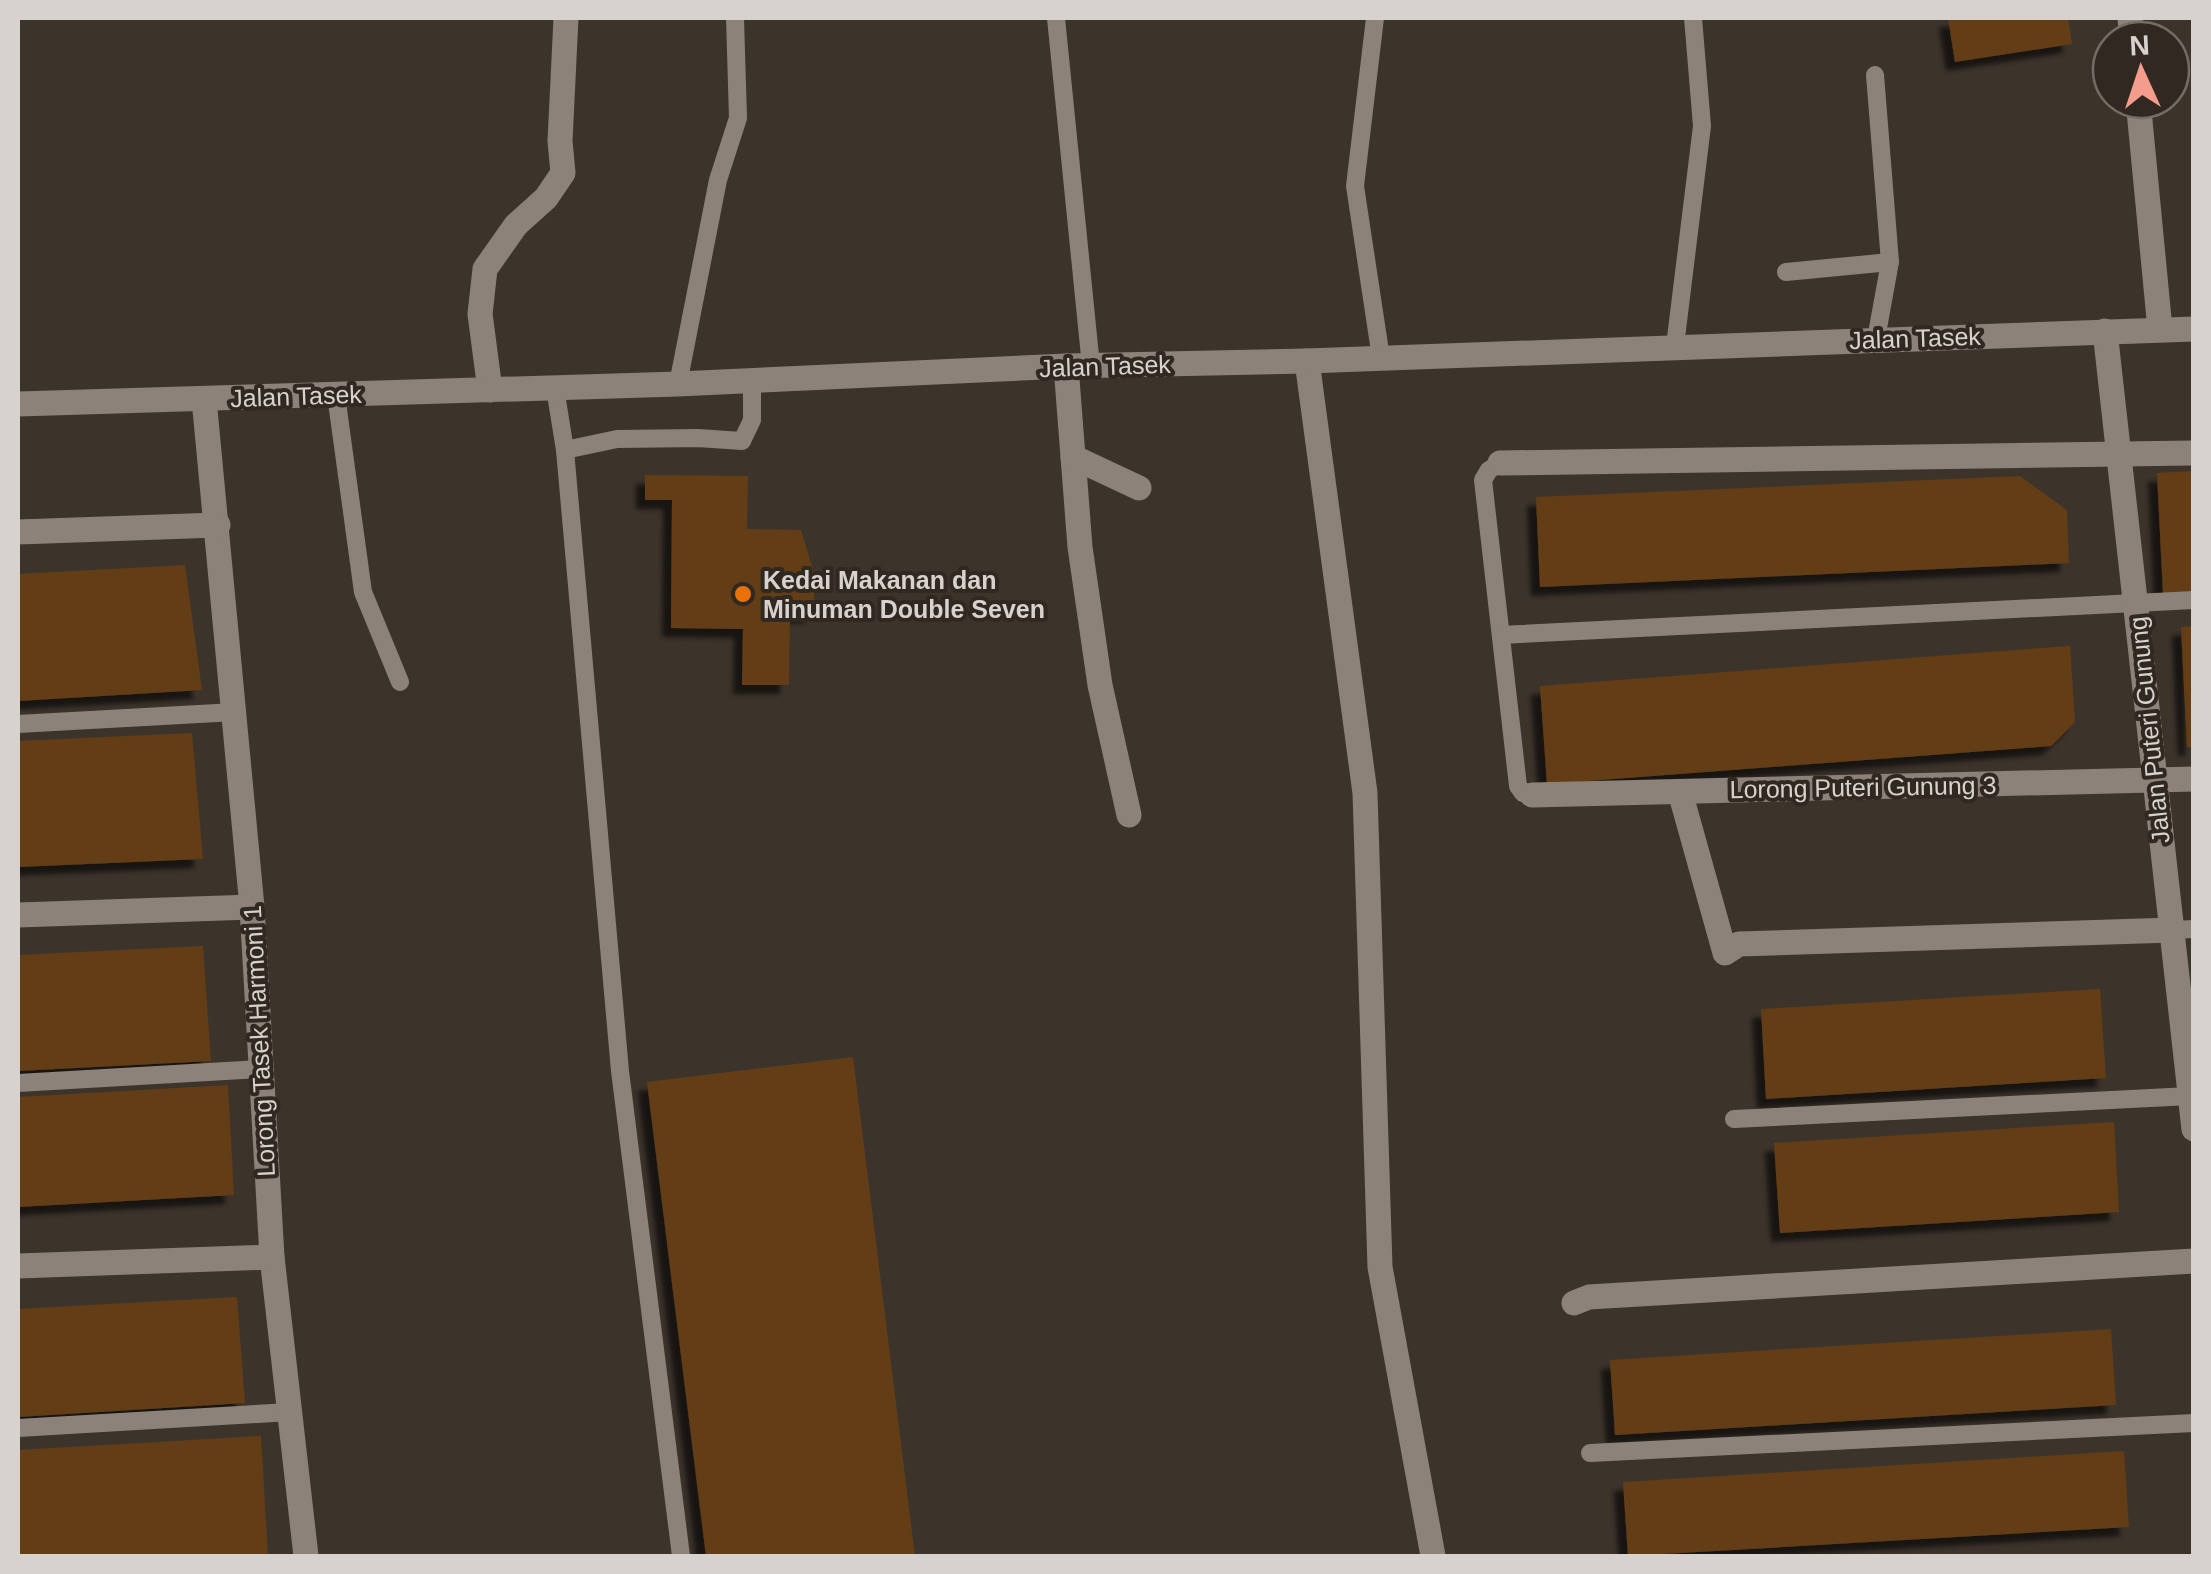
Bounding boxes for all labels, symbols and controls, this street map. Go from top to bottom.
north arrow [2091,20,2191,120]
text: N [2129,30,2151,62]
street label: Jalan Tasek [1849,322,1982,354]
street label: Jalan Tasek [1039,350,1172,382]
street label: Jalan Tasek [230,380,363,412]
place label: Kedai Makanan dan Minuman Double Seven [763,566,1045,623]
marker: Kedai Makanan dan Minuman Double Seven [732,583,754,605]
street label: Jalan Puteri Gunung [2123,615,2175,845]
street label: Lorong Puteri Gunung 3 [1729,771,1997,803]
street label: Lorong Tasek Harmoni 1 [238,904,280,1178]

